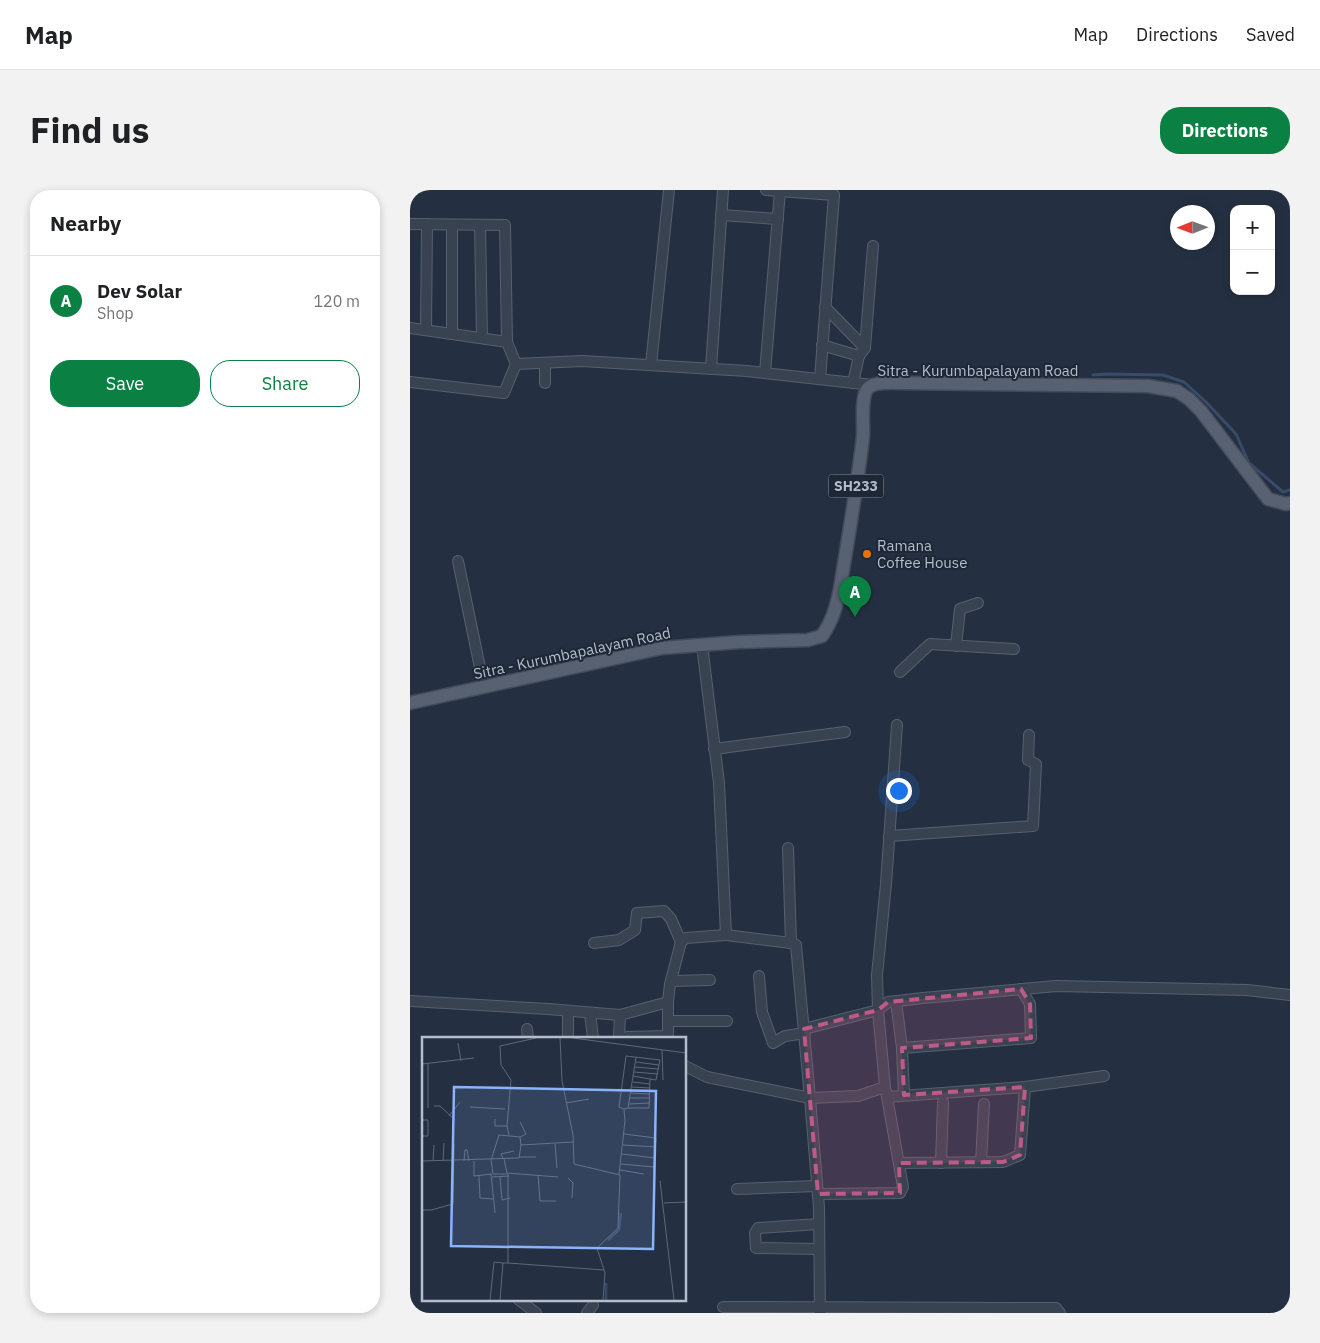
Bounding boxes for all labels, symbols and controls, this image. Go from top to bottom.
text: Map [25,19,73,51]
text: Map [1073,23,1108,46]
text: Directions [1136,23,1218,46]
text: Saved [1246,23,1295,46]
text: Find us [30,107,149,153]
button: Directions [1160,107,1290,154]
north arrow [1170,205,1215,250]
map controls [1230,205,1275,295]
button: + [1230,205,1275,250]
text: Nearby [50,209,121,237]
button: − [1230,250,1275,295]
text: Dev Solar [97,279,182,303]
text: A [61,291,71,311]
text: 120 m [313,291,360,311]
text: Shop [97,303,134,323]
button: Save [50,360,200,407]
button: Share [210,360,360,407]
street label: Sitra - Kurumbapalayam Road [877,361,1079,380]
road number: SH233 [828,474,884,498]
place label: Ramana Coffee House [877,536,967,572]
marker: Ramana Coffee House [861,548,873,560]
pin: A [839,576,871,617]
street label: Sitra - Kurumbapalayam Road [472,623,672,683]
your location [886,778,912,804]
inset map [422,1037,686,1300]

